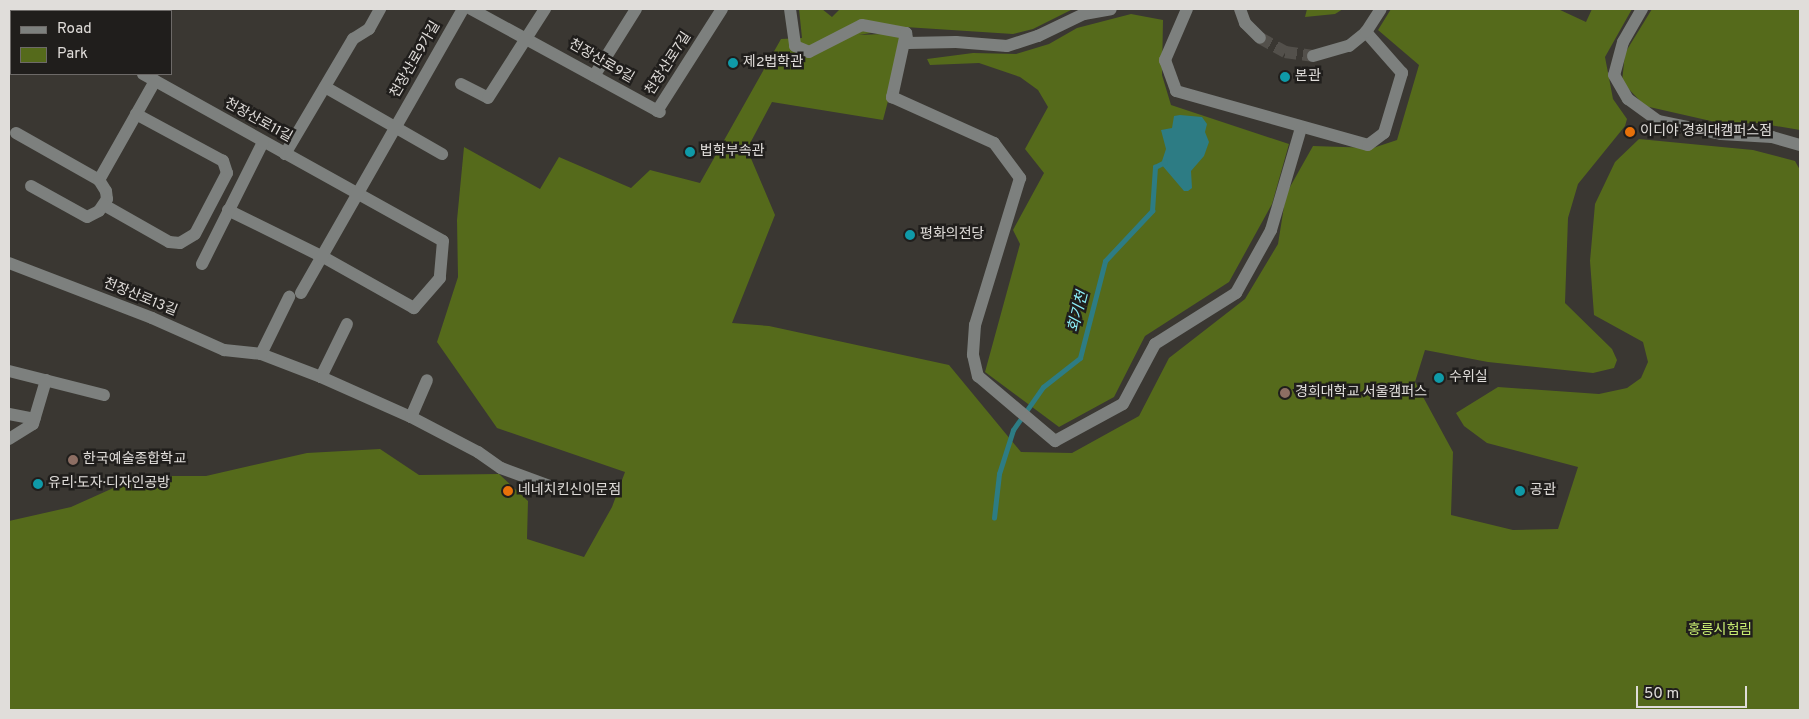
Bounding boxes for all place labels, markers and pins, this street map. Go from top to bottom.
place label: 제2법학관 [743,55,803,71]
marker: 제2법학관 [727,57,739,69]
place label: 본관 [1295,69,1321,85]
marker: 본관 [1279,71,1291,83]
place label: 이디야 경희대캠퍼스점 [1640,124,1772,140]
marker: 이디야 경희대캠퍼스점 [1624,126,1636,138]
place label: 법학부속관 [700,144,764,160]
marker: 법학부속관 [684,146,696,158]
place label: 평화의전당 [920,227,984,243]
marker: 평화의전당 [904,229,916,241]
place label: 수위실 [1449,370,1488,386]
marker: 수위실 [1433,372,1445,384]
place label: 경희대학교 서울캠퍼스 [1295,385,1427,401]
marker: 경희대학교 서울캠퍼스 [1279,387,1291,399]
place label: 한국예술종합학교 [83,452,186,468]
marker: 한국예술종합학교 [67,454,79,466]
place label: 유리·도자·디자인공방 [48,476,170,492]
marker: 유리·도자·디자인공방 [32,478,44,490]
place label: 네네치킨신이문점 [518,483,621,499]
place label: 공관 [1530,483,1556,499]
marker: 네네치킨신이문점 [502,485,514,497]
marker: 공관 [1514,485,1526,497]

